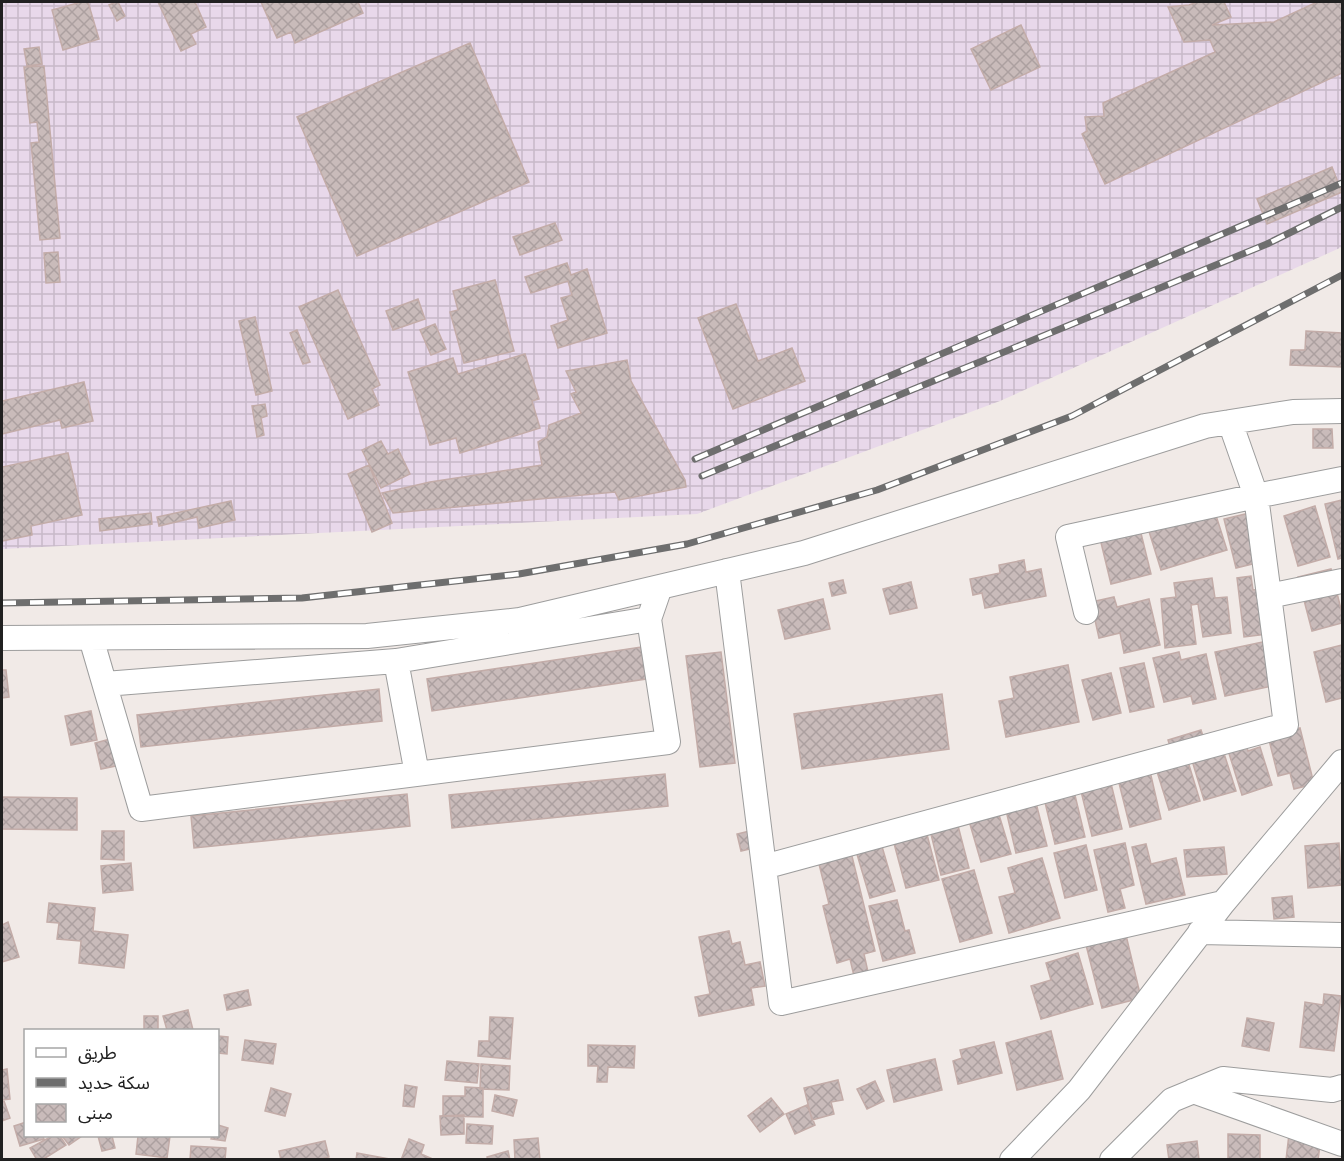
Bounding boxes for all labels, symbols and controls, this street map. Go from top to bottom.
legend [24,1029,219,1137]
text: طريق [78,1041,117,1065]
text: سكة حديد [78,1071,150,1095]
text: مبنى [78,1101,113,1125]

